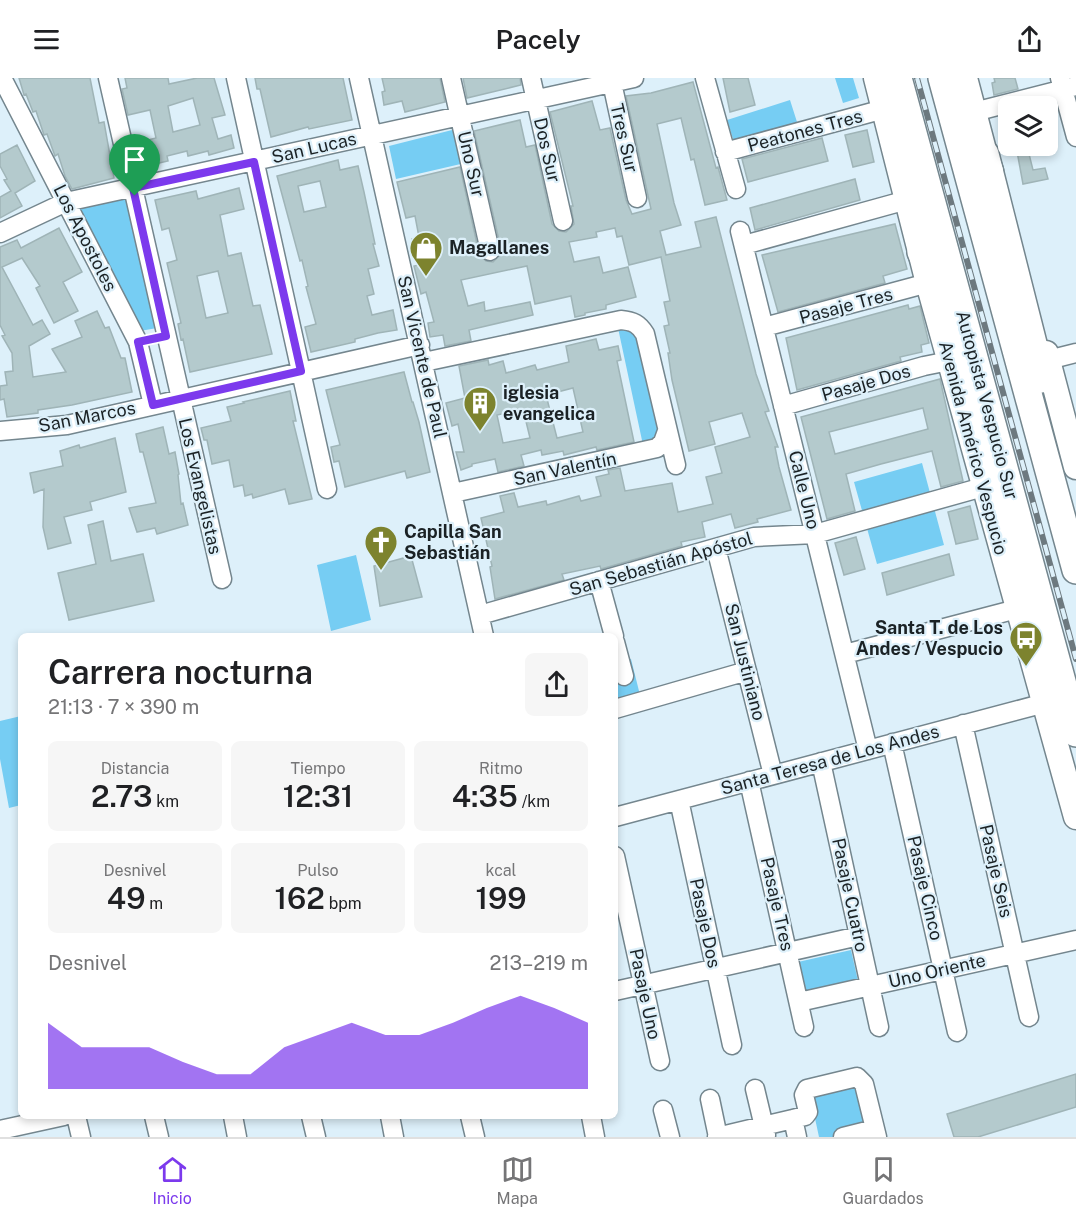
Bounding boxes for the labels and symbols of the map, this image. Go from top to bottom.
street label: Tres Sur [606,101,643,174]
street label: Peatones Tres [745,105,865,156]
street label: Dos Sur [530,116,565,184]
street label: San Lucas [270,128,358,167]
street label: Uno Sur [454,129,489,199]
pin [109,134,160,196]
street label: Los Apostoles [49,181,121,295]
shop icon: Magallanes [408,230,444,277]
place label: Magallanes [449,237,549,258]
street label: San Vicente de Paul [394,274,451,440]
street label: Pasaje Tres [797,283,895,328]
street label: Autopista Vespucio Sur [952,308,1023,502]
street label: Avenida Américo Vespucio [935,339,1012,557]
street label: Pasaje Dos [819,360,913,405]
place label: iglesia evangelica [503,382,595,424]
building icon: iglesia evangelica [462,385,498,432]
street label: San Marcos [37,397,137,436]
street label: Los Evangelistas [175,416,226,556]
street label: San Valentín [512,447,618,490]
street label: Calle Uno [785,449,824,531]
place label: Capilla San Sebastián [404,521,502,563]
church icon: Capilla San Sebastián [363,524,399,571]
street label: San Sebastián Apóstol [567,527,755,600]
street label: San Justiniano [721,601,770,723]
place label: Santa T. de Los Andes / Vespucio [856,617,1003,659]
bus stop icon: Santa T. de Los Andes / Vespucio [1008,620,1044,667]
street label: Santa Teresa de Los Andes [718,720,941,799]
street label: Pasaje Seis [976,822,1017,920]
street label: Pasaje Cinco [903,834,948,942]
street label: Pasaje Cuatro [828,836,873,954]
street label: Pasaje Tres [756,855,798,953]
street label: Pasaje Dos [686,876,725,970]
street label: Pasaje Uno [626,946,665,1041]
street label: Uno Oriente [886,949,988,992]

